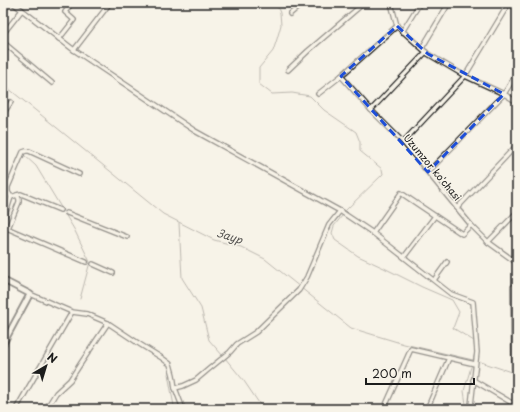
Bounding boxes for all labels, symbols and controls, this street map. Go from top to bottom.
street label: Uzumzor ko'chasi [401,130,465,204]
water label: Заур [215,224,245,248]
north arrow [26,346,66,386]
text: N [44,348,61,367]
scale bar [366,360,474,386]
text: 200 m [372,364,412,382]

